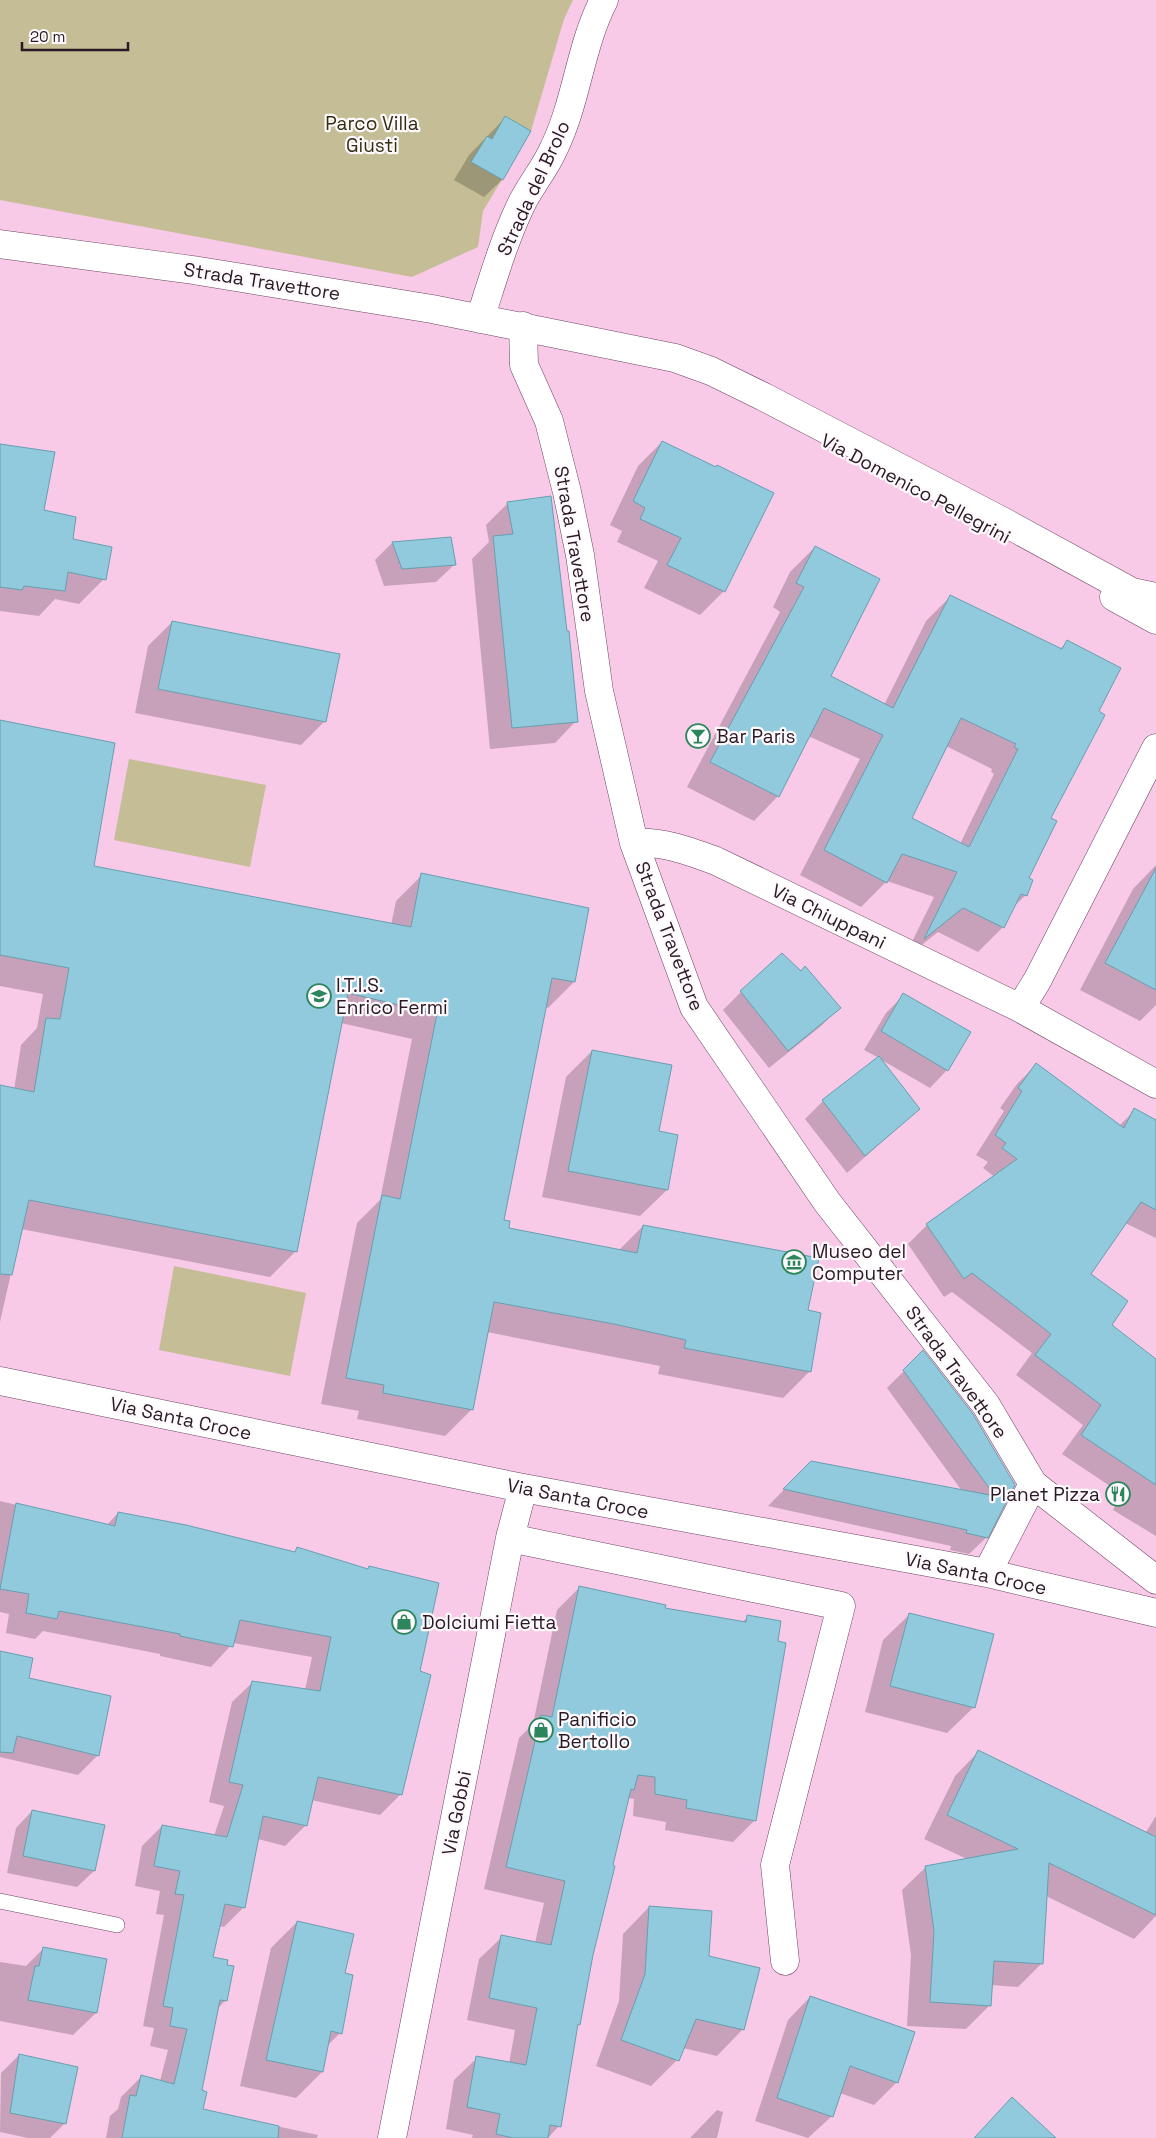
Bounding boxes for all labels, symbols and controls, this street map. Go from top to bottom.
scale bar [22,20,129,52]
text: 20 m [30,27,65,46]
park label: Parco Villa Giusti [325,111,419,158]
street label: Strada del Brolo [491,117,576,260]
street label: Strada Travettore [182,257,342,306]
street label: Via Domenico Pellegrini [816,428,1015,549]
street label: Strada Travettore [548,464,601,624]
bar icon: Bar Paris [685,723,711,749]
place label: Bar Paris [716,724,796,749]
street label: Strada Travettore [630,858,710,1015]
street label: Via Chiuppani [768,878,890,955]
place label: I.T.I.S. Enrico Fermi [336,973,448,1020]
school or university icon: I.T.I.S. Enrico Fermi [306,983,332,1009]
place label: Museo del Computer [812,1239,906,1286]
museum icon: Museo del Computer [781,1249,807,1275]
street label: Strada Travettore [900,1301,1013,1444]
street label: Via Santa Croce [108,1391,254,1446]
street label: Via Santa Croce [505,1472,651,1525]
restaurant icon: Planet Pizza [1105,1481,1131,1507]
place label: Planet Pizza [990,1482,1100,1507]
street label: Via Santa Croce [903,1546,1049,1601]
shop icon: Dolciumi Fietta [391,1609,417,1635]
place label: Dolciumi Fietta [422,1610,557,1635]
place label: Panificio Bertollo [558,1707,637,1754]
shop icon: Panificio Bertollo [528,1717,554,1743]
street label: Via Gobbi [436,1769,477,1858]

